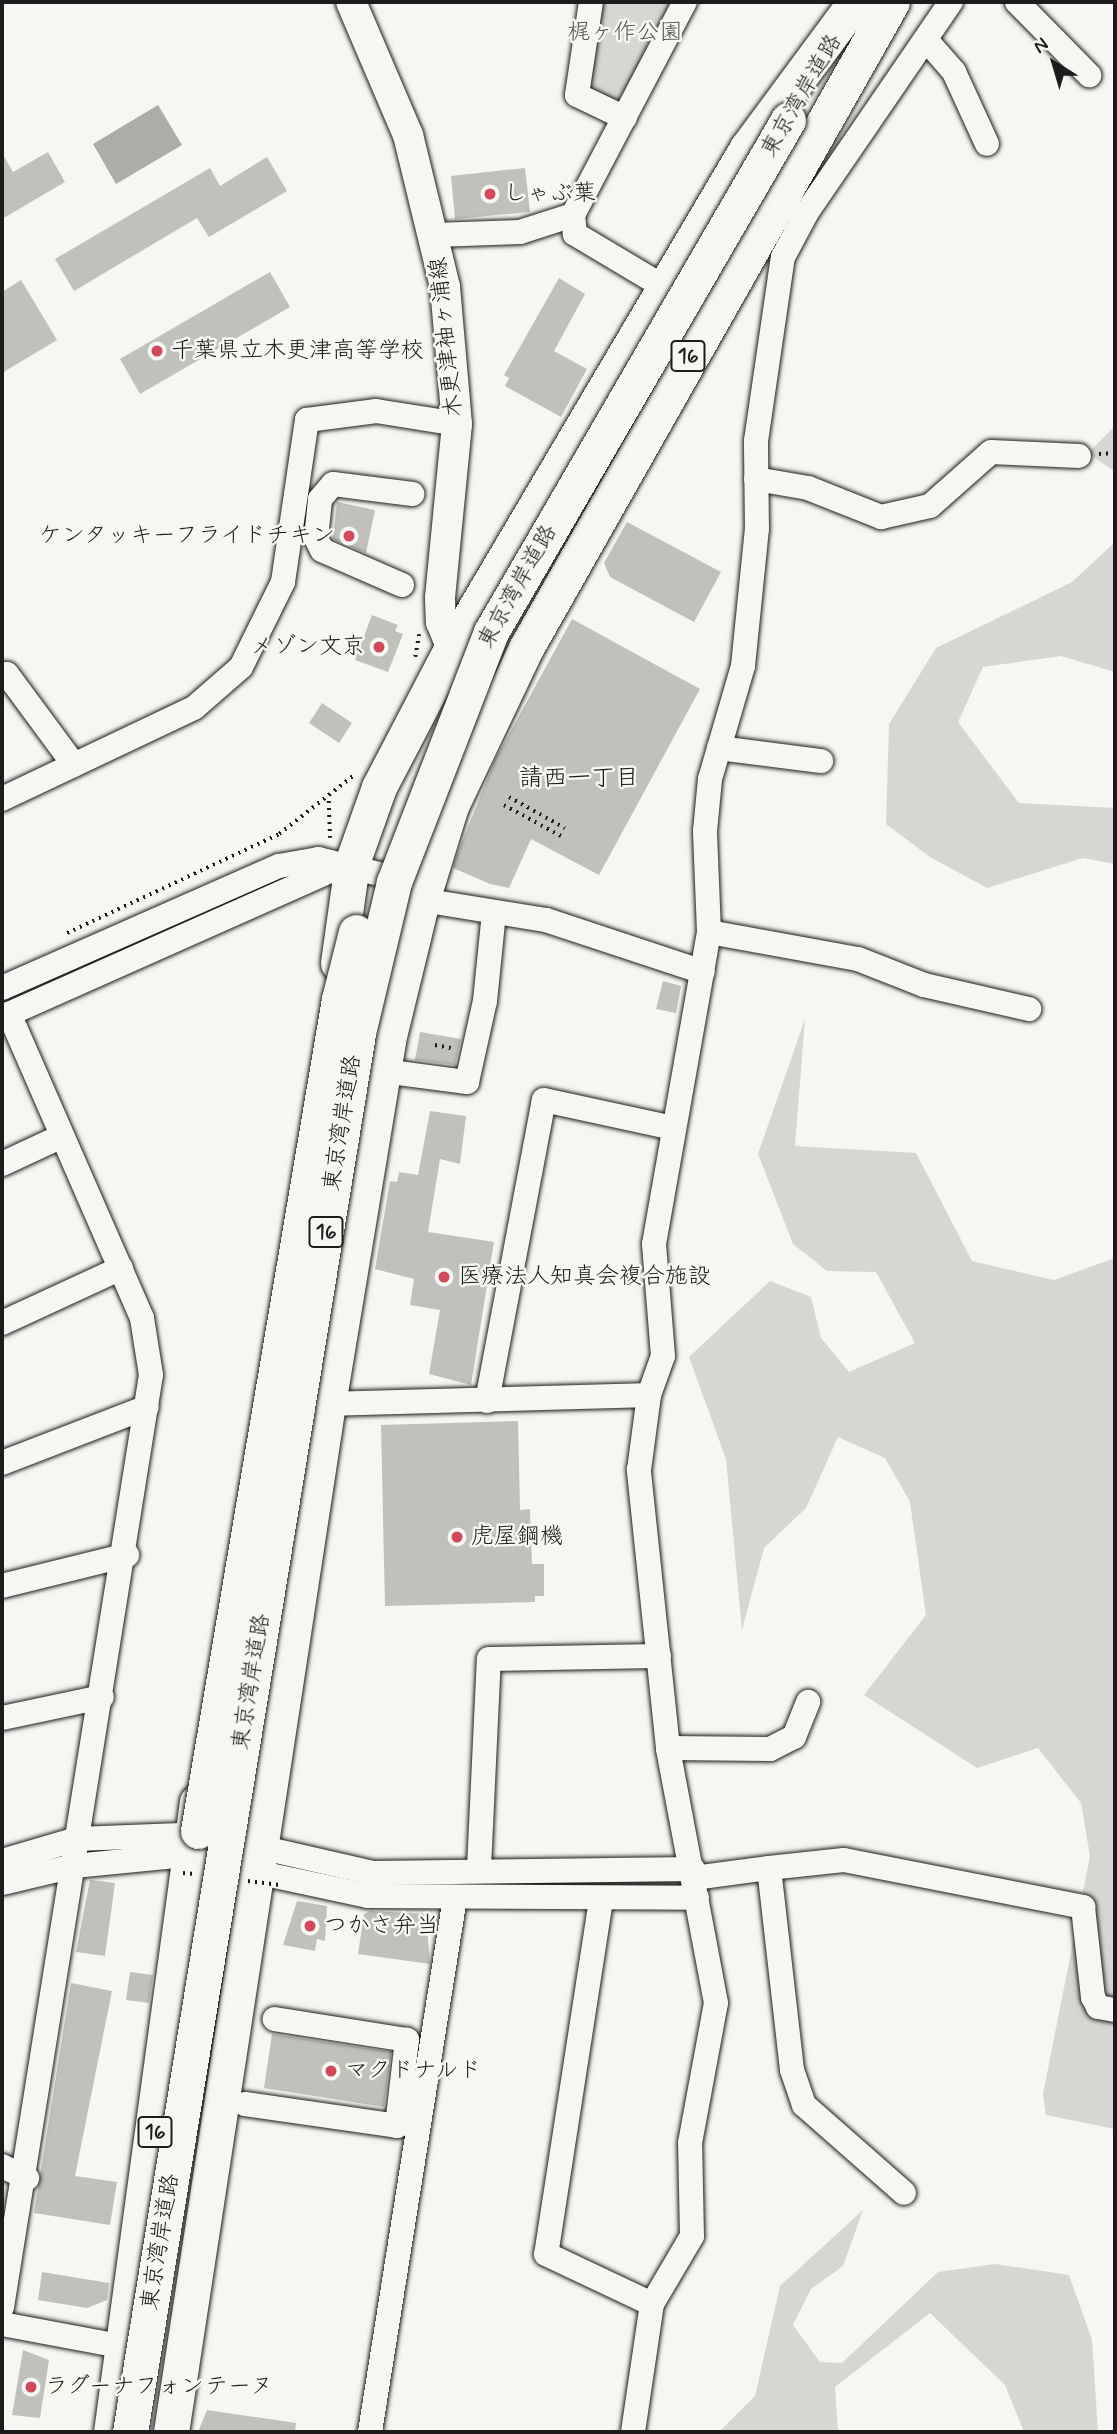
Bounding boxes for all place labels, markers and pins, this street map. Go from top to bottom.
place label: しゃぶ葉 [504,180,596,208]
marker: しゃぶ葉 [482,186,498,202]
place label: 千葉県立木更津高等学校 [171,337,424,365]
marker: 千葉県立木更津高等学校 [149,343,165,359]
place label: ケンタッキーフライドチキン [36,522,335,550]
marker: ケンタッキーフライドチキン [341,528,357,544]
place label: メゾン文京 [250,633,365,661]
marker: メゾン文京 [371,639,387,655]
place label: 医療法人知真会複合施設 [458,1263,711,1291]
marker: 医療法人知真会複合施設 [436,1269,452,1285]
place label: 虎屋鋼機 [471,1523,563,1551]
marker: 虎屋鋼機 [449,1529,465,1545]
place label: つかさ弁当 [324,1912,439,1940]
marker: つかさ弁当 [302,1918,318,1934]
place label: マクドナルド [345,2057,483,2085]
marker: マクドナルド [323,2063,339,2079]
place label: ラグーナフォンテーヌ [45,2373,274,2401]
marker: ラグーナフォンテーヌ [23,2379,39,2395]

